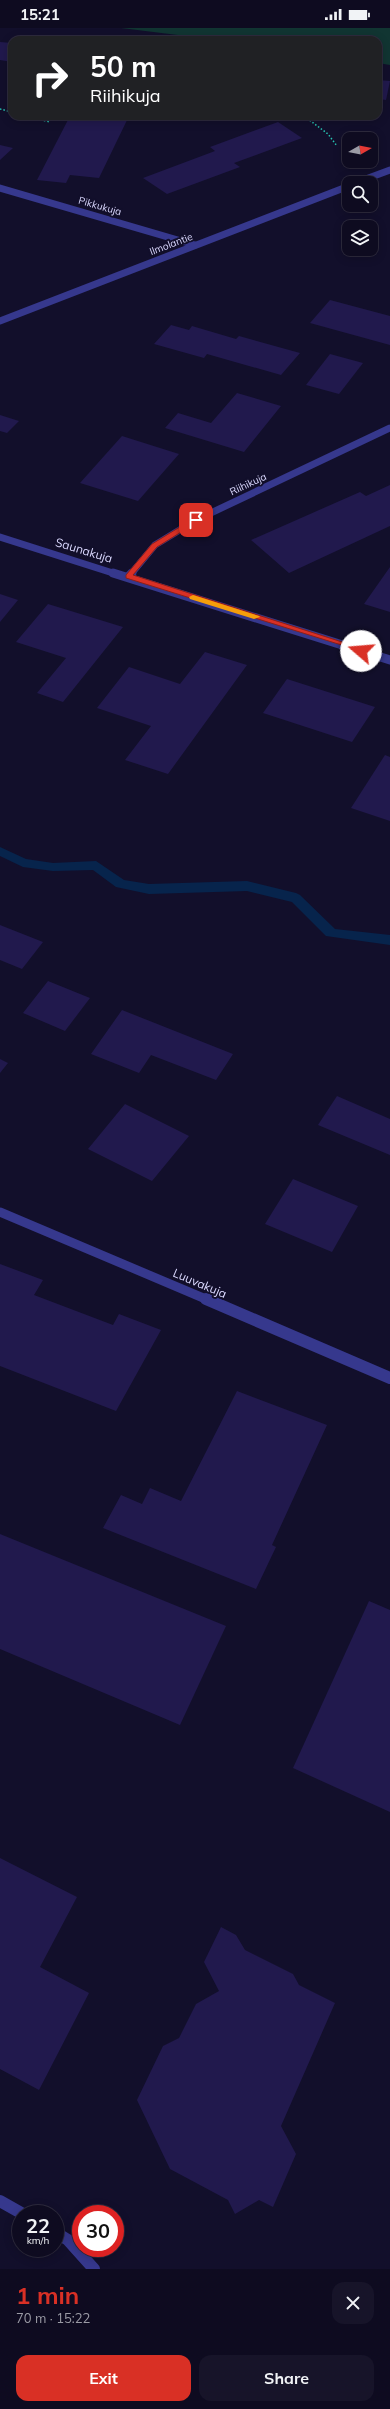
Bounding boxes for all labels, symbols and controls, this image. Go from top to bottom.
text: 15:21 [20,5,60,24]
text: 50 m [90,49,156,84]
icon: right [24,52,76,104]
text: Riihikuja [90,84,161,107]
north arrow [342,132,378,168]
map controls [342,132,378,256]
button: search [342,176,378,212]
street label: Pikkukuja [77,194,123,218]
button: layers [342,220,378,256]
street label: Ilmolantie [148,230,194,258]
street label: Riihikuja [227,470,269,498]
pin [179,503,213,537]
icon: arrive [185,509,207,531]
street label: Saunakuja [54,534,114,566]
position arrow [340,630,382,672]
street label: Luuvakuja [171,1265,229,1301]
speed limit sign: 30 [72,2205,124,2257]
text: 22 [26,2213,50,2238]
text: km/h [27,2234,49,2247]
text: 1 min [16,2280,79,2310]
button: close [332,2282,374,2324]
text: 70 m · 15:22 [16,2310,90,2326]
button: Exit [16,2355,191,2401]
button: Share [199,2355,374,2401]

